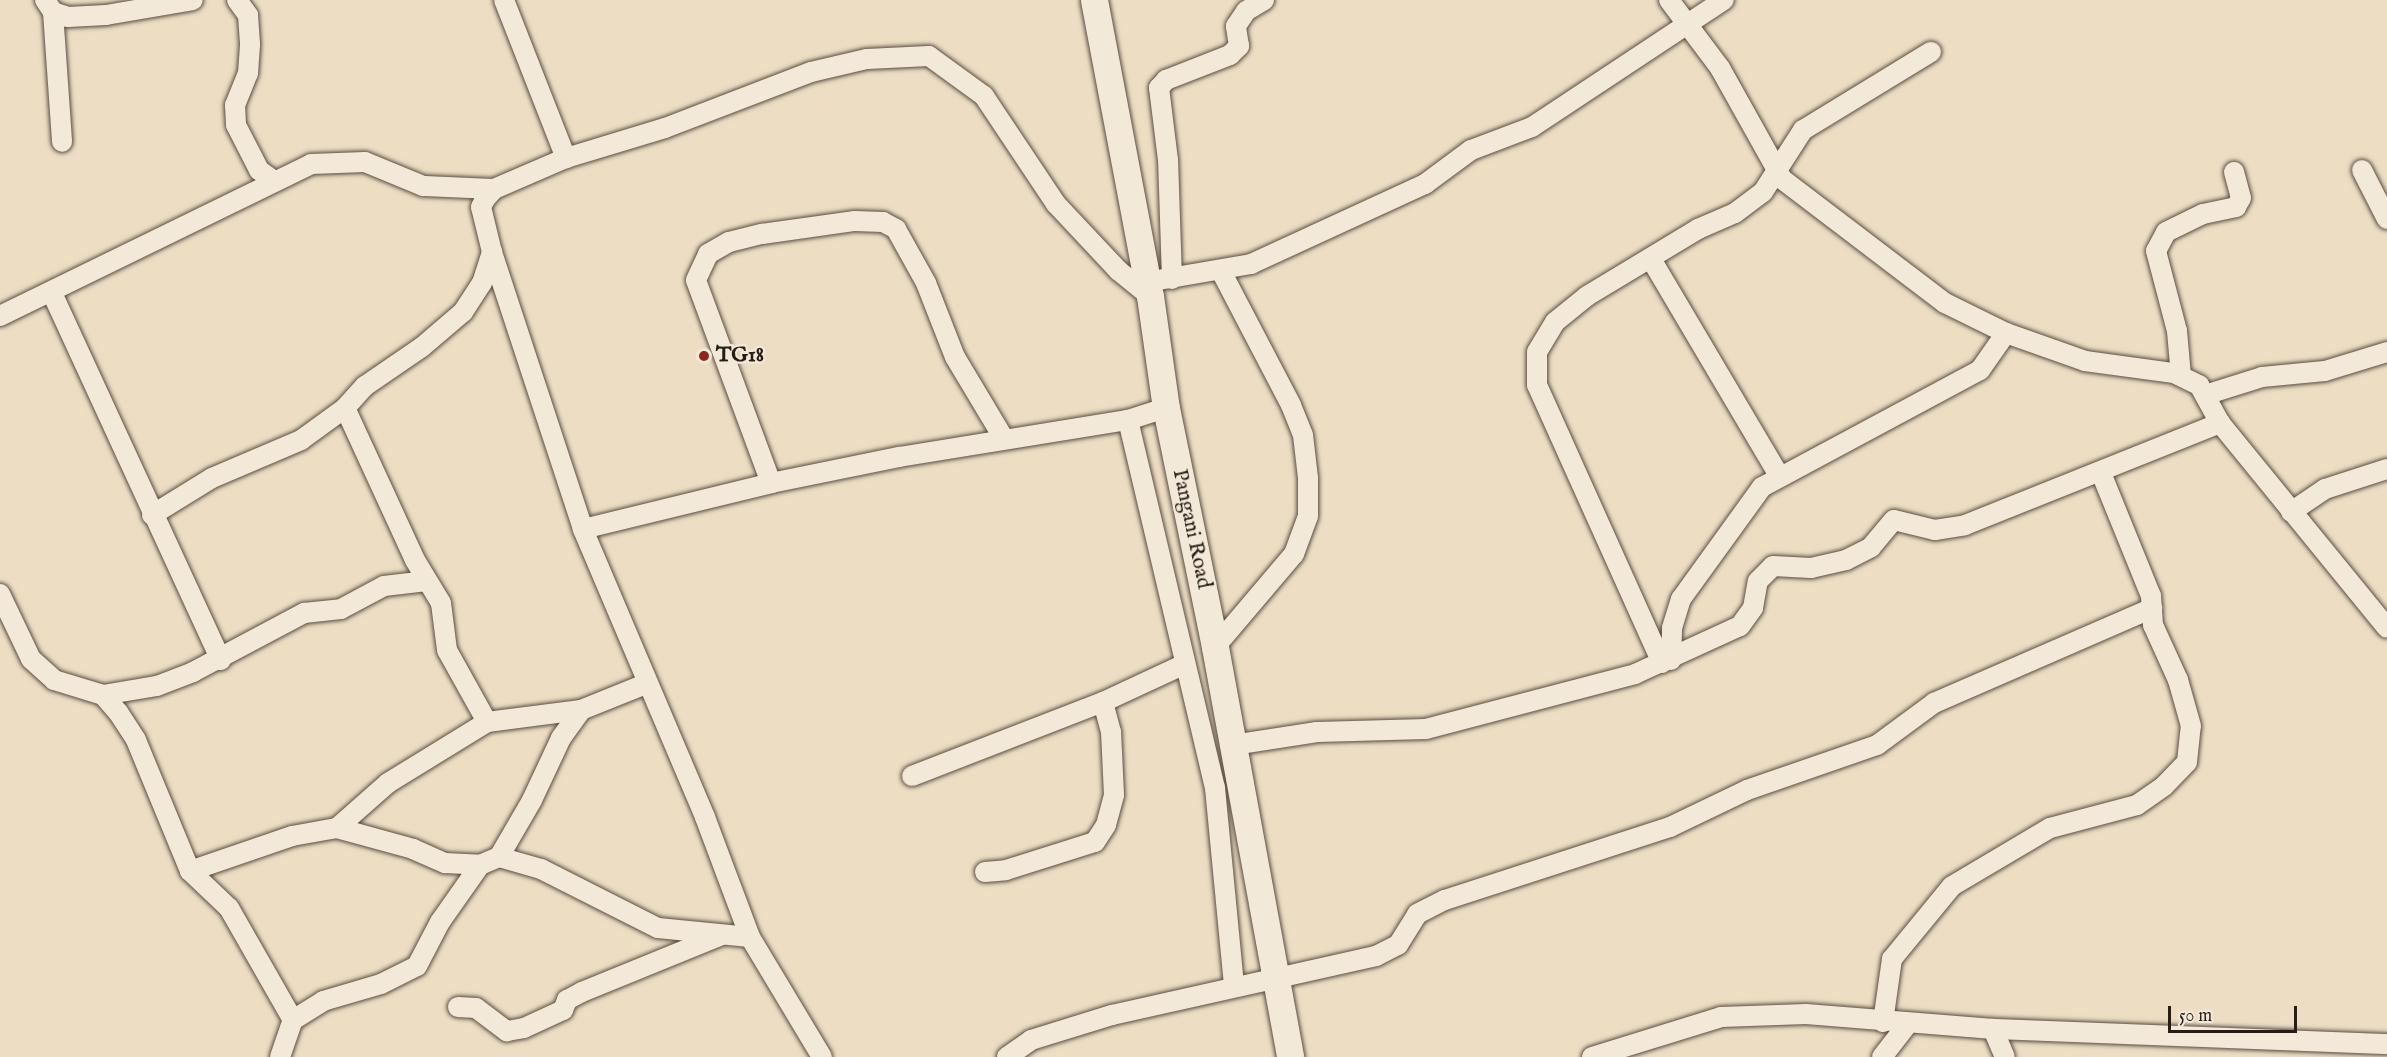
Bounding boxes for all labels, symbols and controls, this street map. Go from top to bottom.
place label: TG18 [716,343,764,369]
marker: TG18 [697,349,711,363]
street label: Pangani Road [1166,467,1216,591]
scale bar [2171,994,2300,1032]
text: 50 m [2179,1005,2212,1028]

